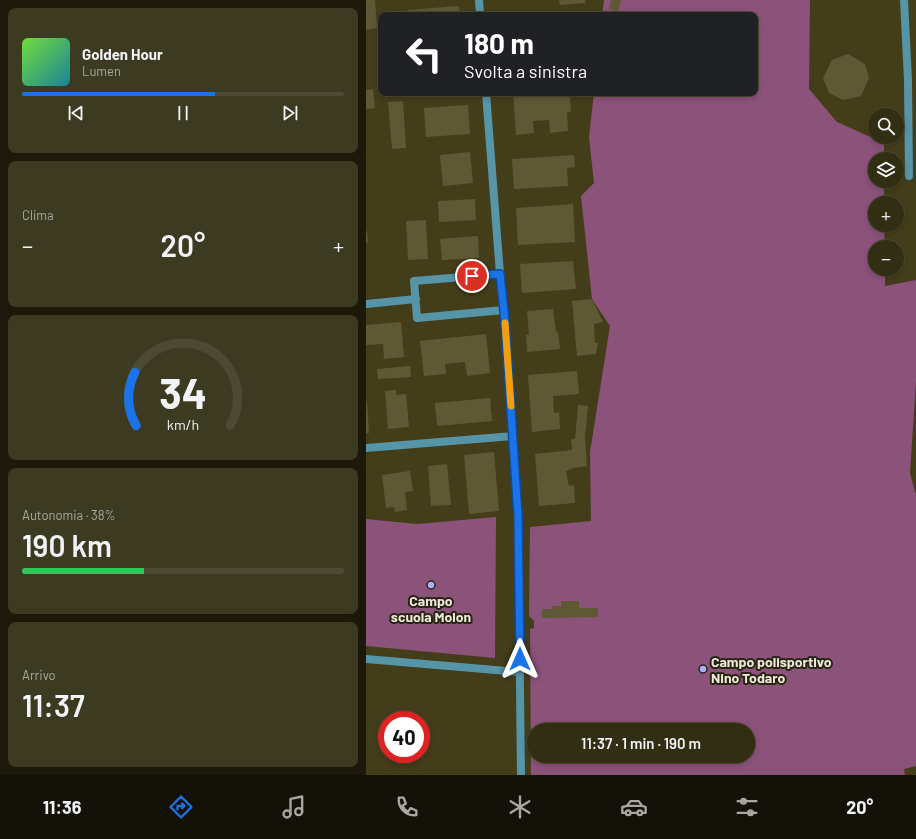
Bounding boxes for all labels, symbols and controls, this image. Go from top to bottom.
text: 180 m [464,26,534,60]
icon: left [398,28,450,80]
text: Golden Hour [82,45,163,63]
text: Svolta a sinistra [464,60,587,82]
text: Lumen [82,63,121,79]
icon: previous [65,102,87,124]
icon: pause [172,102,194,124]
icon: next [279,102,301,124]
map controls [868,108,904,276]
button: search [868,108,904,144]
button: layers [868,152,904,188]
button: + [868,196,904,232]
text: Clima [22,207,54,223]
text: 20° [161,227,205,263]
text: − [22,232,33,258]
text: + [333,232,344,258]
button: − [868,240,904,276]
pin [455,259,489,293]
icon: arrive [461,265,483,287]
text: 34 [159,366,207,416]
text: km/h [167,415,199,432]
text: Autonomia · 38% [22,507,116,523]
text: 190 km [22,527,112,563]
marker: Campo scuola Molon [426,580,436,590]
place label: Campo scuola Molon [391,592,471,625]
position arrow [499,638,541,680]
place label: Campo polisportivo Nino Todaro [711,653,832,686]
marker: Campo polisportivo Nino Todaro [698,664,708,674]
text: Arrivo [22,667,56,683]
text: 11:37 [22,687,85,723]
speed limit sign: 40 [378,711,430,763]
text: 11:37 · 1 min · 190 m [581,734,701,752]
icon: directions [167,793,195,821]
icon: music [280,793,308,821]
icon: phone [393,793,421,821]
icon: climate [506,793,534,821]
icon: car [620,793,648,821]
icon: filters [733,793,761,821]
text: 11:36 [43,796,81,818]
text: 20° [846,796,873,818]

